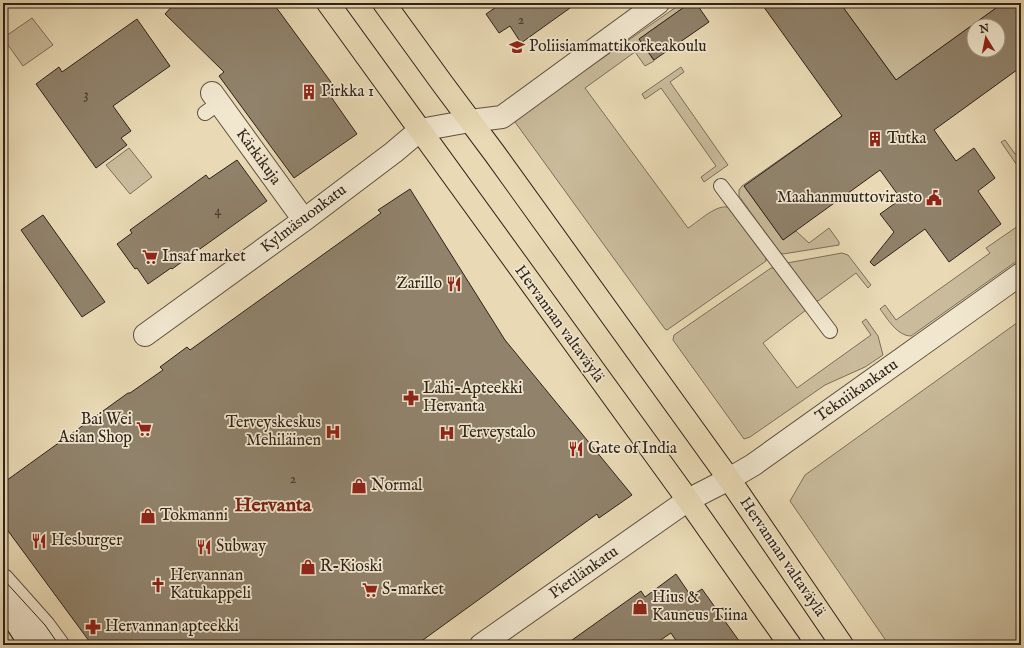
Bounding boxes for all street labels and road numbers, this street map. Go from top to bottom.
street label: Kärkikuja [231,125,285,189]
street label: Kylmäsuonkatu [257,180,351,258]
street label: Hervannan valtaväylä [510,261,608,387]
street label: Tekniikankatu [812,355,902,427]
street label: Hervannan valtaväylä [735,493,830,621]
street label: Pietilänkatu [546,542,622,604]

